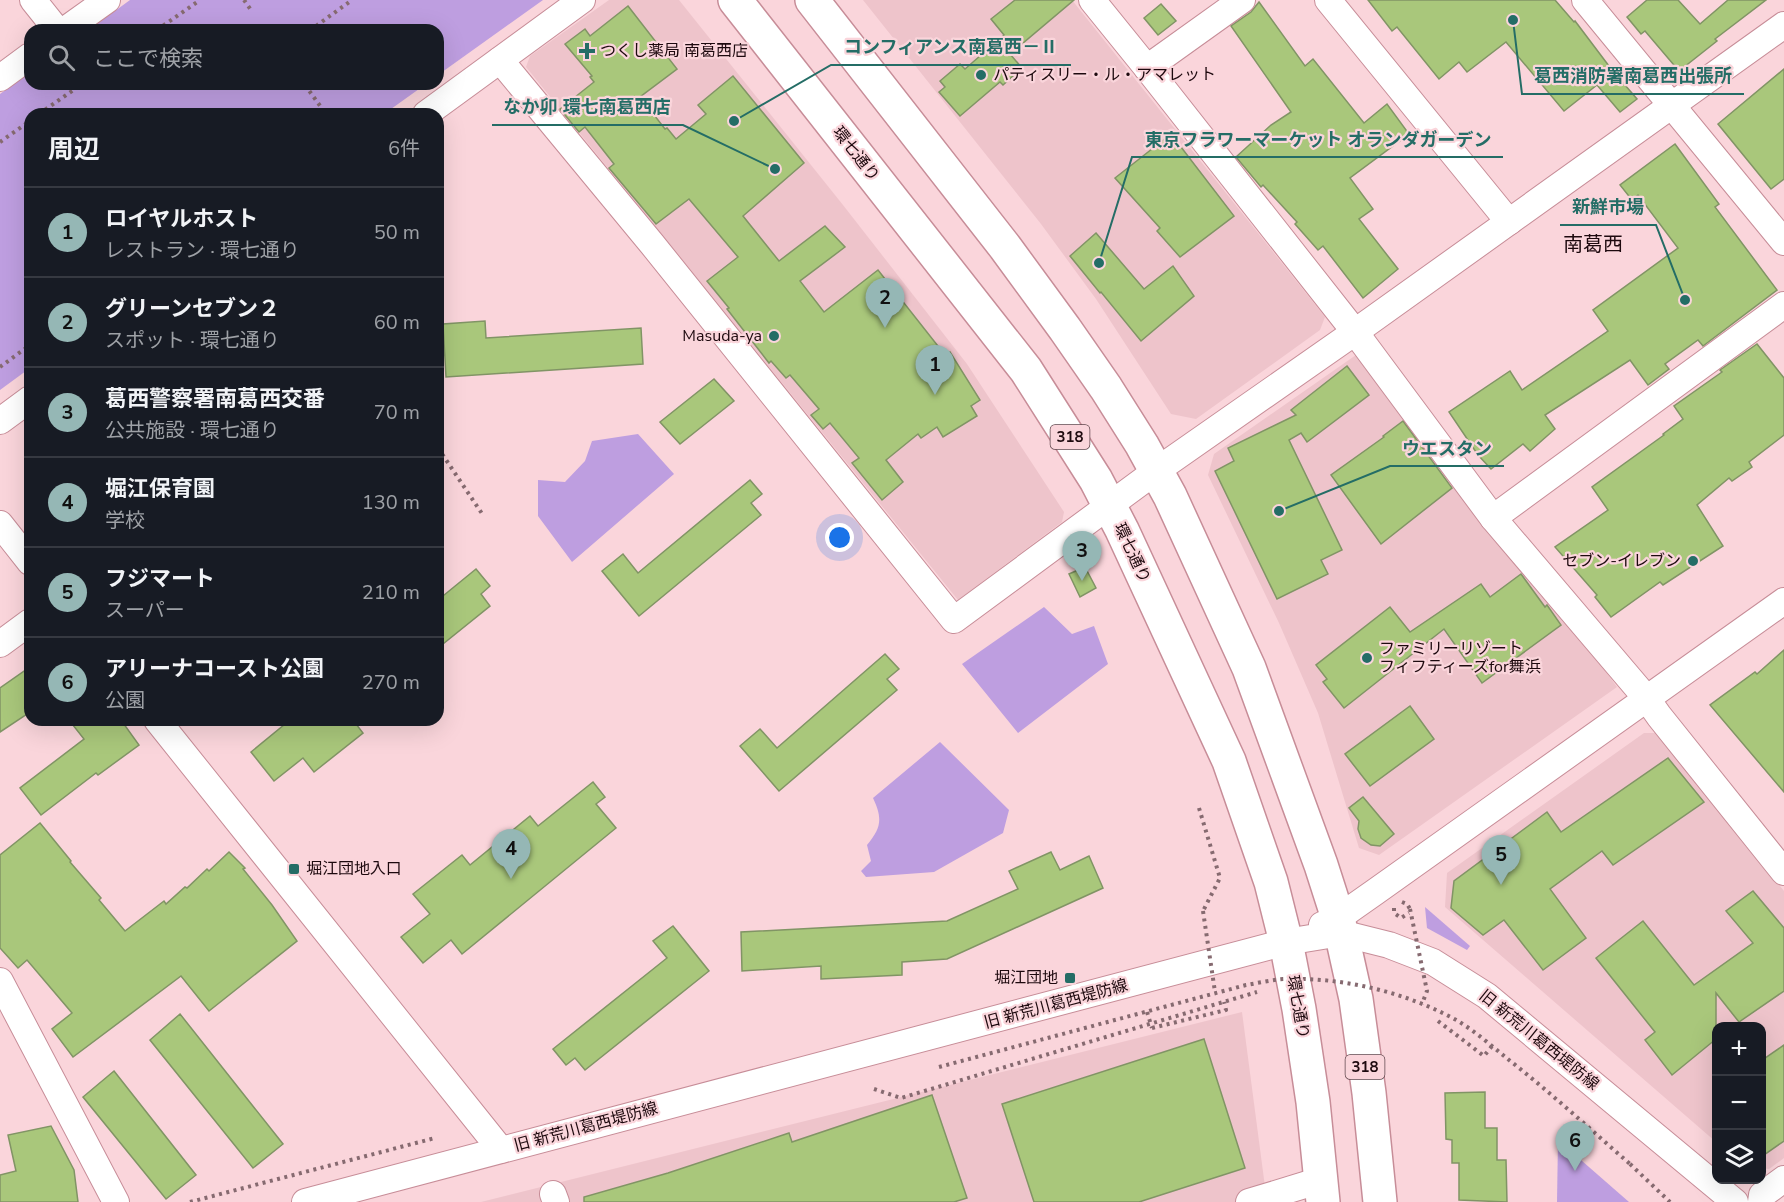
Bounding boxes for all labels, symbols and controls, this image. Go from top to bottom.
search box [24,24,444,90]
callout: コンフィアンス南葛西－Ⅱ [831,29,1071,65]
text: コンフィアンス南葛西－Ⅱ [844,35,1058,59]
place label: つくし薬局 南葛西店 [600,40,748,62]
icon: search [45,41,78,74]
marker: つくし薬局 南葛西店 [578,42,596,60]
text: ここで検索 [93,44,203,74]
callout: 葛西消防署南葛西出張所 [1522,58,1744,94]
place label: パティスリー・ル・アマレット [993,64,1216,86]
text: 葛西消防署南葛西出張所 [1534,64,1732,88]
marker: パティスリー・ル・アマレット [974,68,988,82]
callout: なか卯 環七南葛西店 [492,89,683,125]
text: なか卯 環七南葛西店 [504,95,670,119]
callout: 東京フラワーマーケット オランダガーデン [1132,121,1503,157]
street label: 環七通り [828,122,884,186]
text: 東京フラワーマーケット オランダガーデン [1145,128,1491,152]
text: 周辺 [48,132,100,167]
text: 6件 [388,135,420,162]
callout: 新鮮市場 [1560,189,1656,225]
text: 新鮮市場 [1572,195,1644,219]
text: ロイヤルホスト [105,204,258,234]
text: 1 [62,219,74,246]
text: 50 m [374,219,420,246]
district label: 南葛西 [1563,231,1623,258]
text: レストラン · 環七通り [105,237,300,264]
pin: 2 [866,278,904,328]
text: グリーンセブン２ [105,294,280,324]
text: 2 [62,309,74,336]
text: 60 m [374,309,420,336]
place label: Masuda-ya [682,325,762,347]
text: スポット · 環七通り [105,327,280,354]
marker: Masuda-ya [767,329,781,343]
pin: 1 [916,346,954,395]
text: 葛西警察署南葛西交番 [105,384,325,414]
text: 3 [62,399,74,426]
text: 70 m [374,399,420,426]
text: 公共施設 · 環七通り [105,417,280,444]
road number: 318 [1050,425,1090,449]
callout: ウエスタン [1390,430,1504,466]
text: ウエスタン [1402,437,1492,461]
text: 堀江保育園 [105,474,215,504]
text: 4 [62,489,74,516]
text: 130 m [362,489,420,516]
text: 学校 [105,507,145,534]
street label: 環七通り [1109,519,1155,587]
your location [825,523,854,552]
pin: 3 [1062,532,1102,581]
place label: セブン-イレブン [1562,550,1681,572]
marker: セブン-イレブン [1686,554,1700,568]
text: フジマート [105,564,215,594]
text: 5 [62,579,74,606]
text: 210 m [362,579,420,606]
text: スーパー [105,597,185,624]
place label: ファミリーリゾート フィフティーズfor舞浜 [1379,638,1541,678]
marker: ファミリーリゾート フィフティーズfor舞浜 [1360,651,1374,665]
text: アリーナコースト公園 [105,654,324,684]
text: 6 [62,669,74,696]
text: 270 m [362,669,420,696]
text: 公園 [105,687,145,714]
pin: 4 [492,830,530,879]
pin: 5 [1482,836,1520,885]
place label: 堀江団地入口 [306,858,402,880]
marker: 堀江団地入口 [287,862,301,876]
place label: 堀江団地 [994,967,1058,989]
marker: 堀江団地 [1063,971,1077,985]
street label: 旧 新荒川葛西堤防線 [982,974,1130,1034]
street label: 環七通り [1282,974,1314,1040]
street label: 旧 新荒川葛西堤防線 [1475,985,1603,1095]
map controls [1712,1022,1766,1184]
button: + [1712,1022,1766,1076]
road number: 318 [1346,1055,1384,1079]
button: − [1712,1076,1766,1130]
street label: 旧 新荒川葛西堤防線 [512,1097,660,1157]
pin: 6 [1556,1122,1594,1171]
button: layers [1712,1130,1766,1184]

